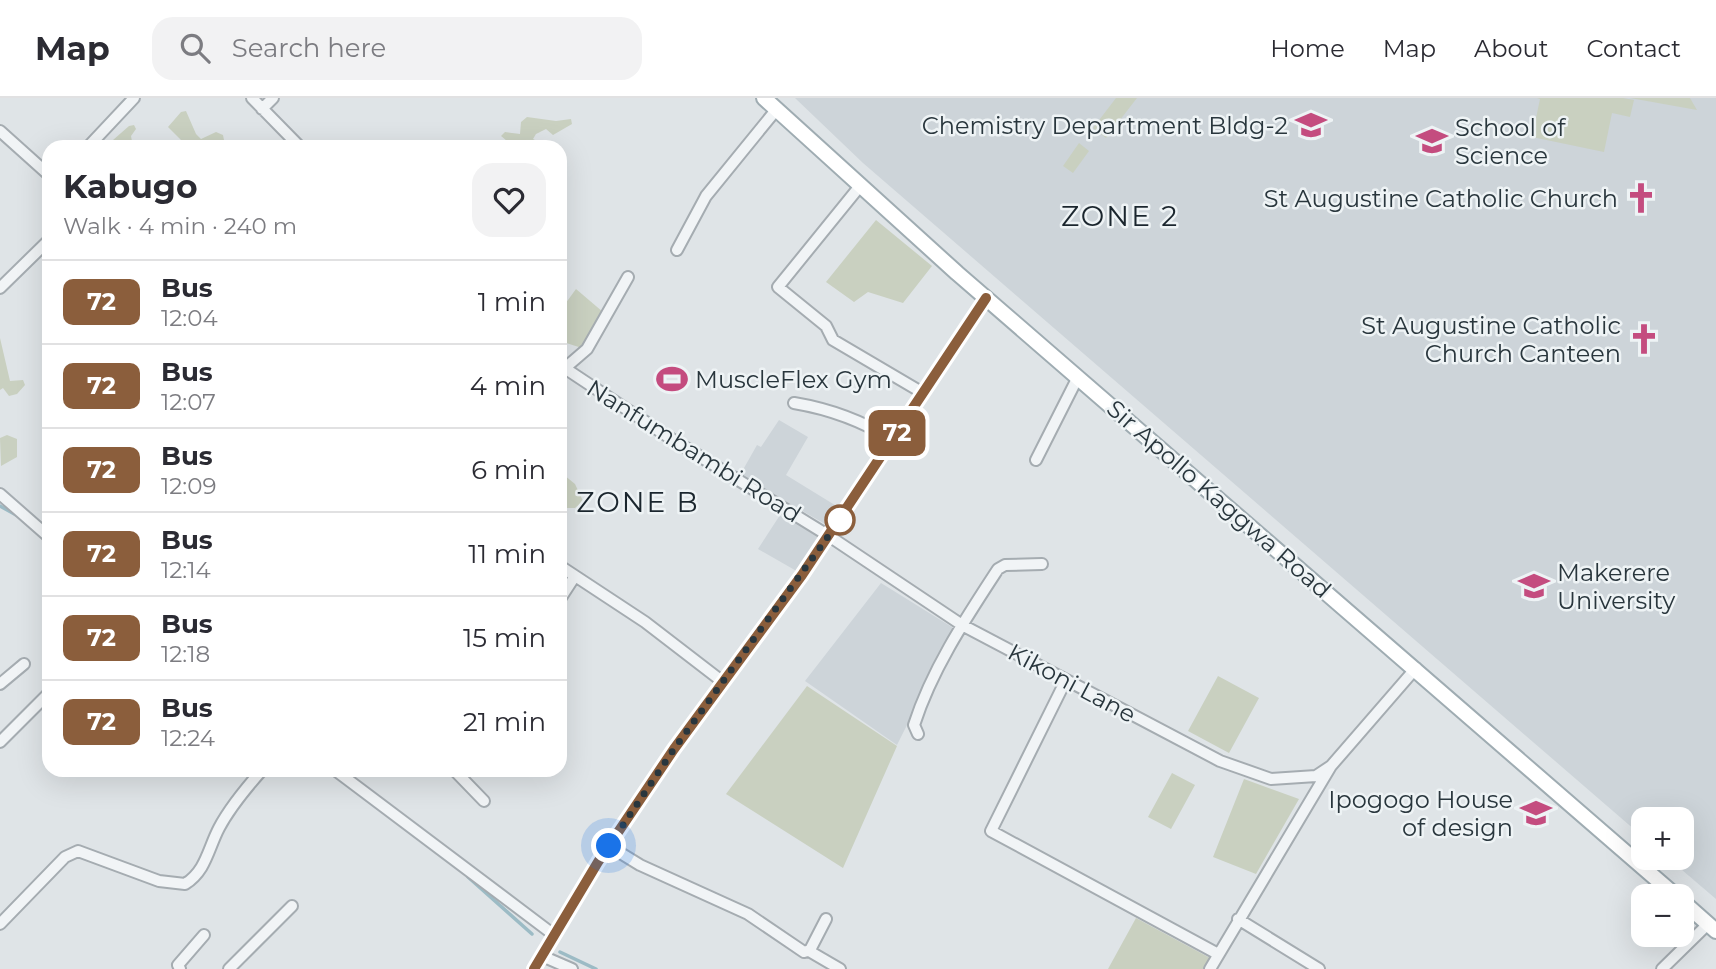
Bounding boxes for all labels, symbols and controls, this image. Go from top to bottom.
search box [152,17,642,80]
text: Map [35,28,110,68]
icon: search [176,29,214,67]
text: Search here [232,32,386,64]
text: Home [1270,34,1345,63]
text: Map [1383,34,1436,63]
text: About [1474,34,1548,63]
text: Contact [1586,34,1681,63]
school or university icon: Chemistry Department Bldg-2 [1294,108,1328,142]
place label: Chemistry Department Bldg-2 [922,111,1288,140]
place label: School of Science [1455,113,1566,170]
school or university icon: School of Science [1415,124,1449,158]
button: heart [472,163,546,237]
text: Kabugo [63,166,198,206]
church icon: St Augustine Catholic Church [1624,181,1658,215]
place label: St Augustine Catholic Church [1264,184,1618,213]
district label: ZONE 2 [1061,199,1179,233]
text: Walk · 4 min · 240 m [63,212,297,240]
text: Bus [161,272,213,304]
text: 1 min [478,286,546,318]
text: 72 [87,287,116,316]
text: 12:04 [161,304,218,332]
place label: St Augustine Catholic Church Canteen [1361,311,1621,368]
church icon: St Augustine Catholic Church Canteen [1627,322,1661,356]
text: Bus [161,356,213,388]
sports icon: MuscleFlex Gym [655,362,689,396]
place label: MuscleFlex Gym [695,365,892,394]
text: 4 min [470,370,546,402]
text: 72 [87,371,116,400]
street label: Nanfumbambi Road [581,373,807,529]
text: 12:07 [161,388,216,416]
street label: Sir Apollo Kaggwa Road [1101,394,1337,604]
line badge: 72 [866,410,928,456]
text: 72 [882,418,912,447]
text: Bus [161,440,213,472]
text: 6 min [471,454,546,486]
text: 72 [87,455,116,484]
text: 12:09 [161,472,216,500]
district label: ZONE B [576,485,700,519]
unlabelled marker [825,505,855,535]
text: Bus [161,524,213,556]
text: 11 min [468,538,546,570]
text: 72 [87,539,116,568]
text: 12:14 [161,556,211,584]
place label: Makerere University [1557,558,1675,615]
school or university icon: Makerere University [1517,569,1551,603]
text: Bus [161,608,213,640]
text: 15 min [463,622,546,654]
text: 72 [87,623,116,652]
street label: Kikoni Lane [1003,637,1141,729]
text: 12:18 [161,640,210,668]
text: Bus [161,692,213,724]
text: 21 min [463,706,546,738]
text: 72 [87,707,116,736]
text: 12:24 [161,724,215,752]
place label: Ipogogo House of design [1328,785,1513,842]
school or university icon: Ipogogo House of design [1519,796,1553,830]
map controls [1631,807,1694,947]
button: + [1631,807,1694,870]
your location [591,828,626,863]
button: − [1631,884,1694,947]

